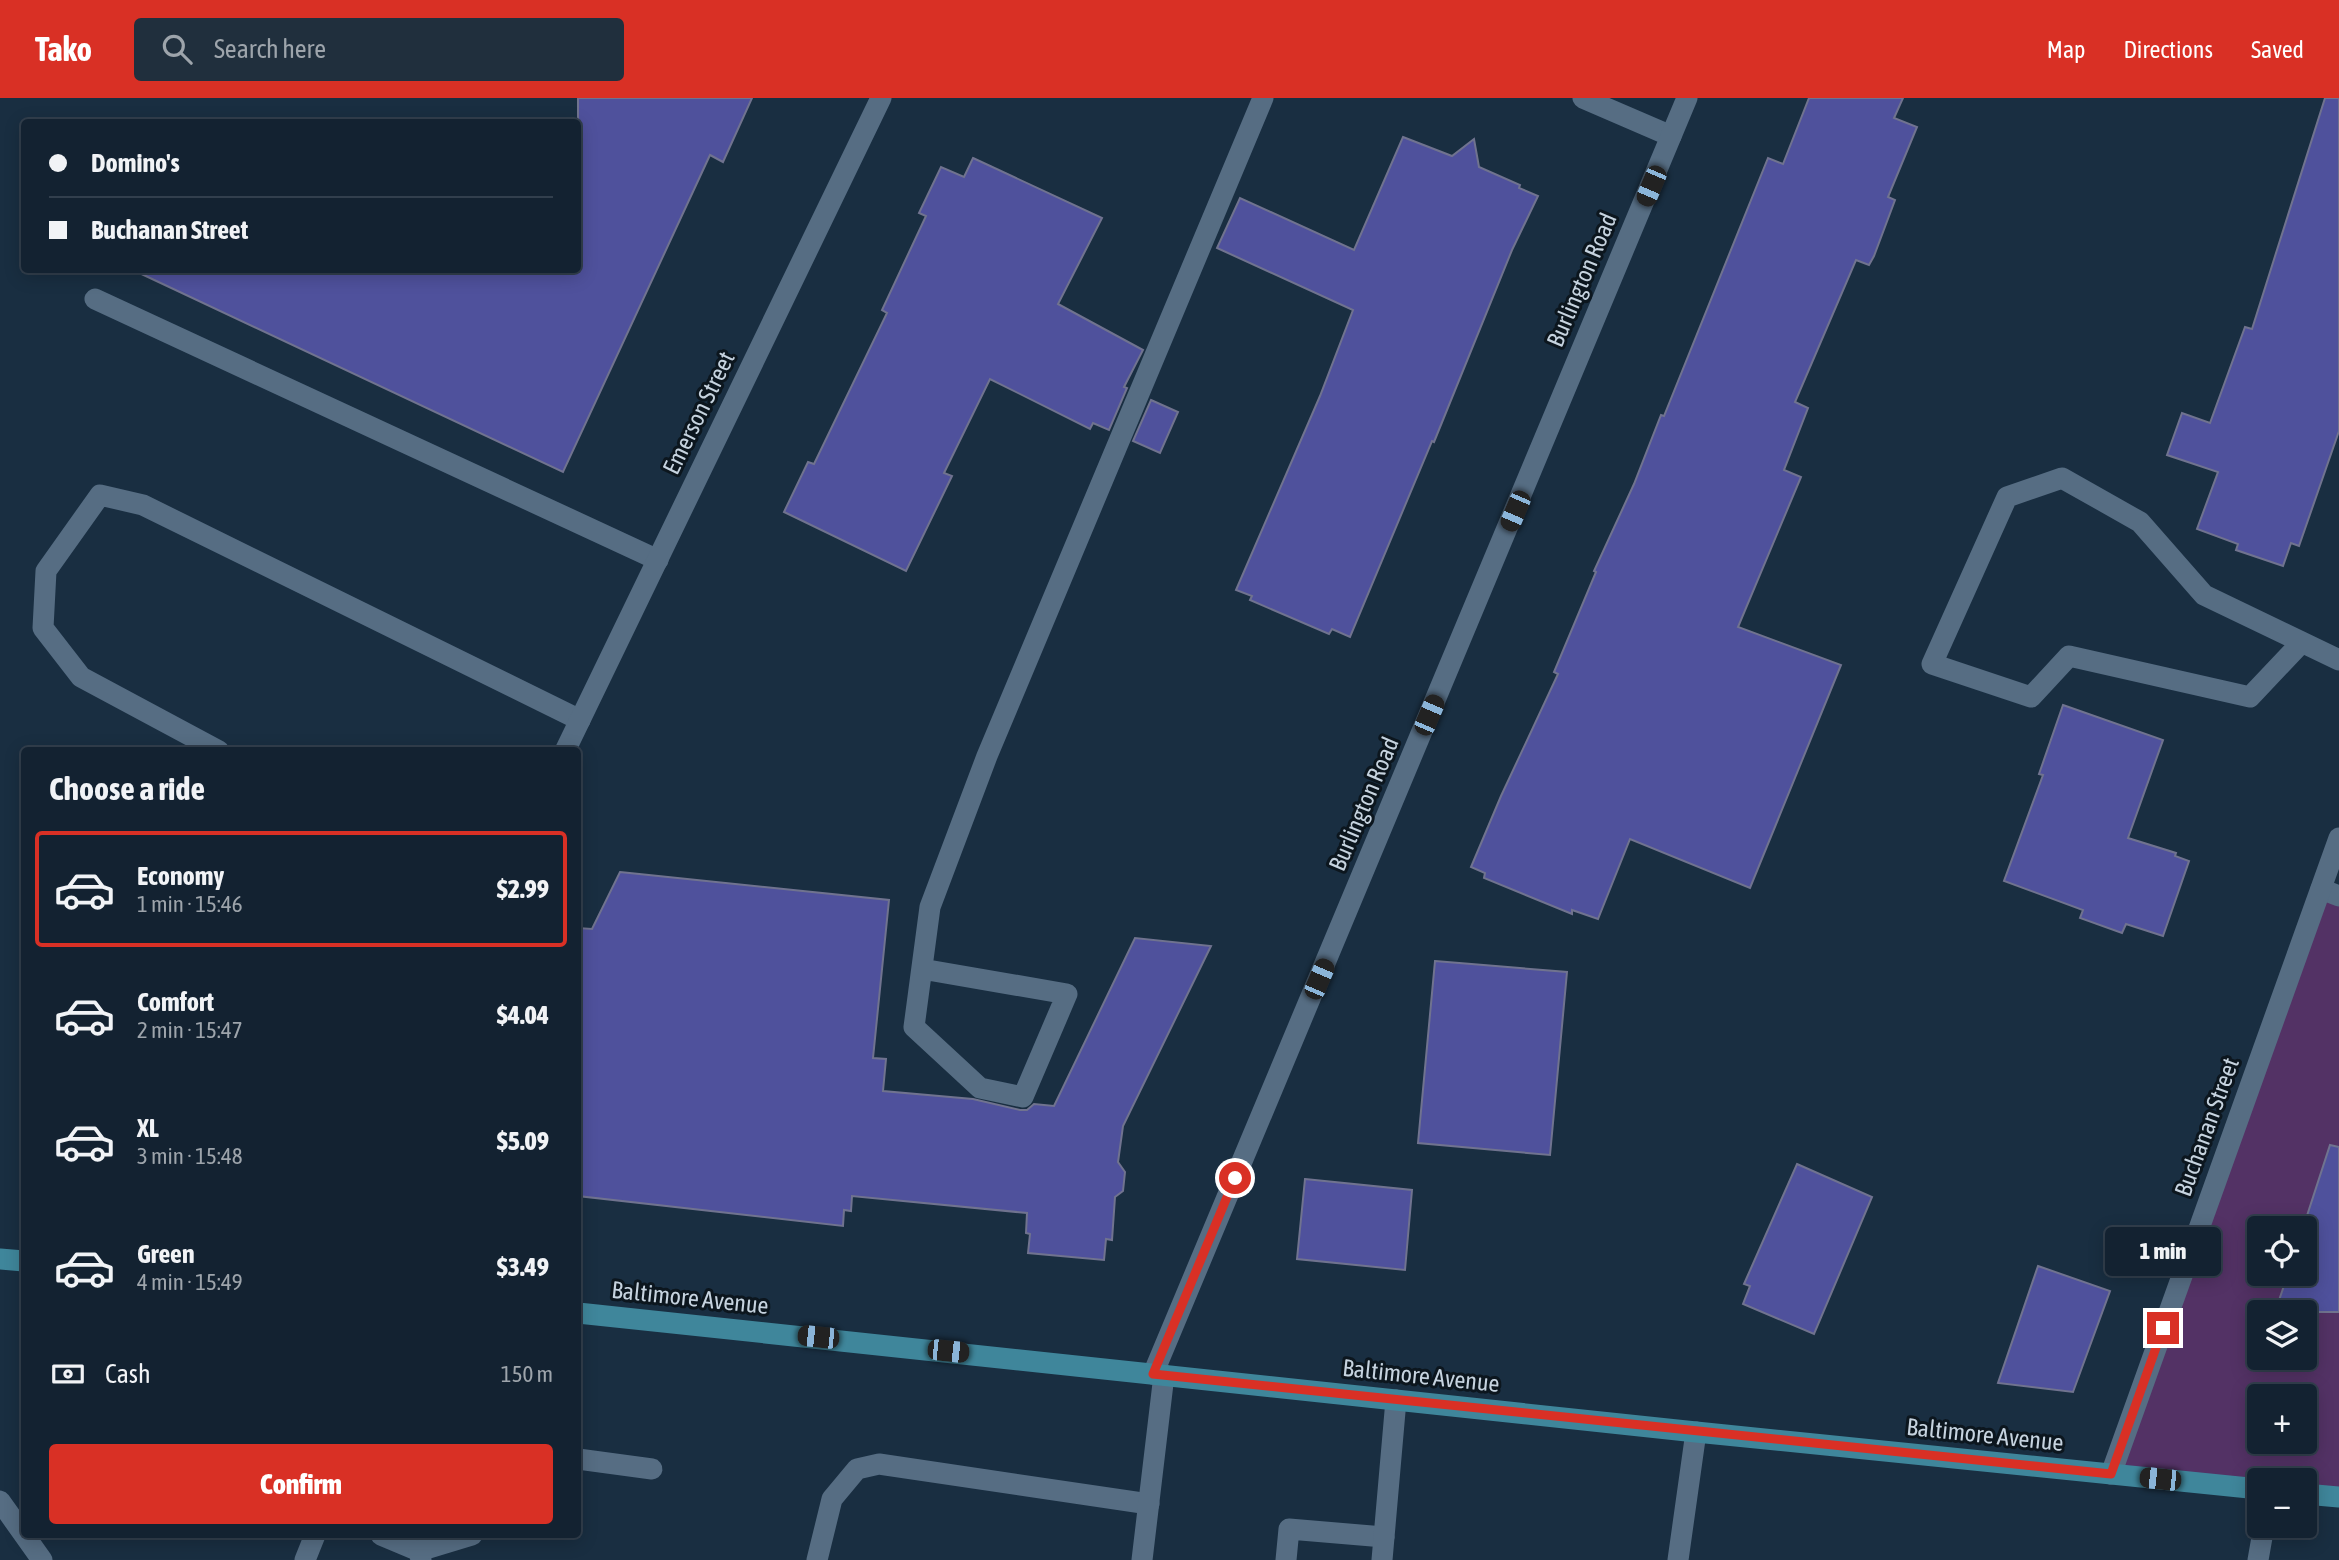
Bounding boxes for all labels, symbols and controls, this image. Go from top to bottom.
search box [134,18,624,81]
text: Tako [35,30,92,68]
icon: search [158,30,196,68]
text: Search here [214,34,326,64]
text: Map [2047,36,2085,63]
text: Directions [2123,36,2213,63]
text: Saved [2251,36,2304,63]
text: Domino's [91,148,180,178]
car [1634,163,1669,209]
street label: Burlington Road [1541,209,1622,351]
text: Buchanan Street [91,215,248,245]
street label: Emerson Street [657,347,740,478]
car [1498,488,1533,534]
car [1412,692,1447,738]
street label: Burlington Road [1323,733,1404,875]
text: Choose a ride [49,770,205,807]
icon: car [53,858,116,921]
text: Economy [137,861,224,891]
text: $2.99 [497,874,549,904]
text: 1 min · 15:46 [137,891,243,917]
car [1302,956,1337,1002]
icon: car [53,984,116,1047]
text: Comfort [137,987,214,1017]
text: $4.04 [497,1000,549,1030]
text: 2 min · 15:47 [137,1017,243,1043]
street label: Buchanan Street [2169,1054,2244,1200]
icon: car [53,1110,116,1173]
text: XL [137,1113,159,1143]
text: $5.09 [497,1126,549,1156]
text: 3 min · 15:48 [137,1143,243,1169]
route start [1219,1162,1251,1194]
map controls [2247,1216,2317,1538]
button: locate [2247,1216,2317,1286]
callout: 1 min [2105,1226,2221,1276]
icon: car [53,1236,116,1299]
text: 1 min [2140,1238,2186,1264]
text: Green [137,1239,195,1269]
text: $3.49 [497,1252,549,1282]
text: 4 min · 15:49 [137,1269,243,1295]
street label: Baltimore Avenue [610,1276,770,1319]
button: layers [2247,1300,2317,1370]
route end [2147,1312,2179,1344]
car [797,1324,840,1350]
car [927,1338,970,1364]
street label: Baltimore Avenue [1341,1354,1501,1397]
icon: cash [49,1355,87,1393]
text: Cash [105,1359,151,1389]
text: 150 m [501,1361,553,1387]
button: + [2247,1384,2317,1454]
street label: Baltimore Avenue [1905,1413,2065,1456]
button: Confirm [49,1444,553,1524]
car [2139,1466,2182,1492]
button: − [2247,1468,2317,1538]

